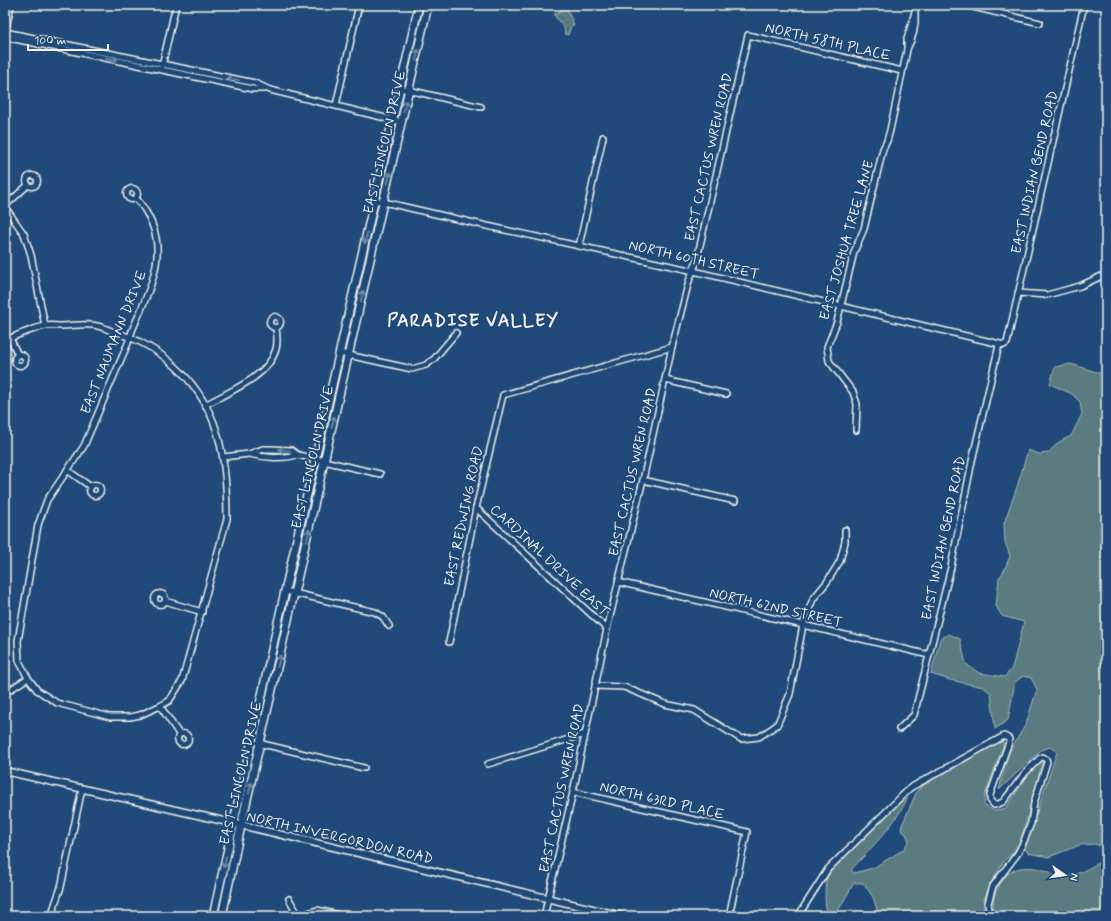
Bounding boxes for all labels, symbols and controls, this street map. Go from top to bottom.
street label: NORTH 58TH PLACE [763,19,892,65]
scale bar [28,26,108,52]
text: 100 m [34,33,66,49]
one-way arrow [414,49,422,62]
one-way arrow [105,56,118,64]
street label: EAST LINCOLN DRIVE [360,69,410,216]
street label: EAST CACTUS WREN ROAD [681,71,737,243]
one-way arrow [227,74,240,82]
street label: EAST INDIAN BEND ROAD [1007,89,1063,256]
one-way arrow [402,100,410,113]
street label: EAST JOSHUA TREE LANE [815,158,878,322]
one-way arrow [385,172,393,185]
one-way arrow [361,231,369,244]
street label: NORTH 60TH STREET [627,236,761,284]
street label: EAST NAUMANN DRIVE [77,268,151,417]
one-way arrow [358,290,366,303]
district label: PARADISE VALLEY [387,309,559,333]
street label: EAST LINCOLN DRIVE [288,384,338,531]
street label: EAST CACTUS WREN ROAD [605,386,661,558]
one-way arrow [330,416,338,429]
street label: EAST REDWING ROAD [440,444,488,588]
one-way arrow [278,446,291,453]
street label: EAST INDIAN BEND ROAD [918,455,970,622]
street label: CARDINAL DRIVE EAST [486,501,613,621]
one-way arrow [304,528,312,541]
street label: NORTH 62ND STREET [708,584,844,632]
one-way arrow [275,655,283,668]
street label: EAST LINCOLN DRIVE [216,700,266,847]
street label: EAST CACTUS WREN ROAD [535,702,589,874]
street label: NORTH 63RD PLACE [598,778,726,824]
one-way arrow [247,782,254,795]
street label: NORTH INVERGORDON ROAD [245,808,435,868]
one-way arrow [220,855,228,868]
north arrow [1045,855,1085,895]
text: N [1066,872,1081,882]

